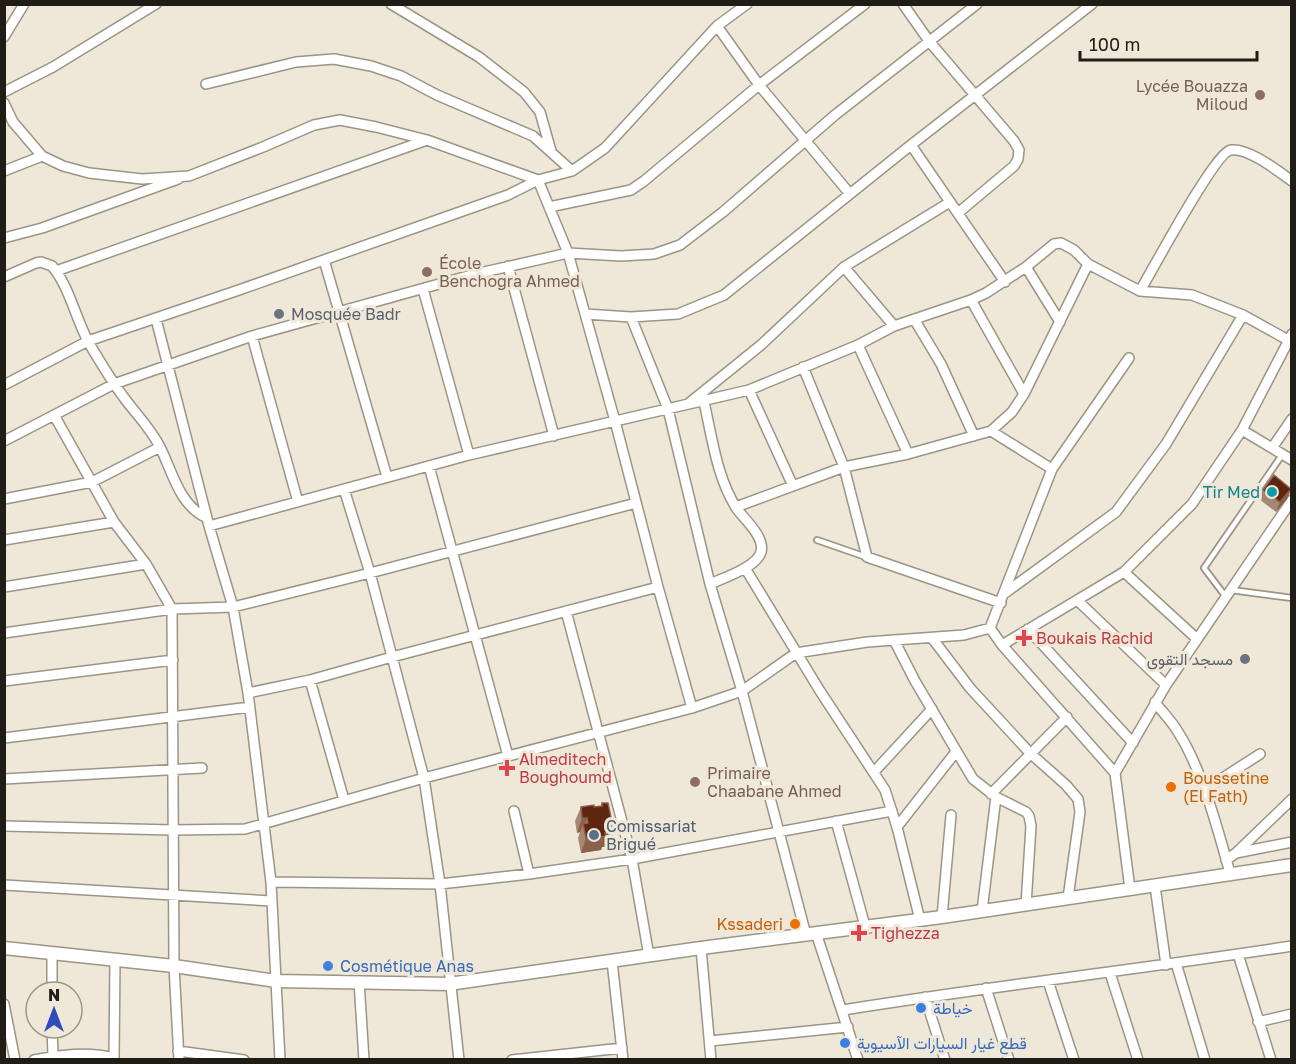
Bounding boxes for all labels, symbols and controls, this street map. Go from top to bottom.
scale bar [1080,24,1257,62]
text: 100 m [1089,33,1140,55]
place label: Lycée Bouazza Miloud [1136,76,1248,114]
marker: Lycée Bouazza Miloud [1253,88,1267,102]
place label: École Benchogra Ahmed [439,253,580,291]
marker: École Benchogra Ahmed [420,265,434,279]
place label: Mosquée Badr [291,304,401,324]
marker: Mosquée Badr [272,307,286,321]
place label: Tir Med [1203,482,1260,502]
marker: Tir Med [1265,485,1279,499]
place label: Boukais Rachid [1036,628,1153,648]
marker: Boukais Rachid [1017,631,1031,645]
place label: مسجد التقوى [1147,649,1233,670]
marker: مسجد التقوى [1238,652,1252,666]
place label: Almeditech Boughoumd [519,749,612,787]
marker: Almeditech Boughoumd [500,761,514,775]
place label: Primaire Chaabane Ahmed [707,763,842,801]
place label: Boussetine (El Fath) [1183,768,1269,806]
marker: Primaire Chaabane Ahmed [688,775,702,789]
marker: Boussetine (El Fath) [1164,780,1178,794]
place label: Comissariat Brigué [606,816,697,854]
marker: Comissariat Brigué [587,828,601,842]
place label: Kssaderi [716,914,783,934]
marker: Kssaderi [788,917,802,931]
place label: Tighezza [871,923,940,943]
marker: Tighezza [852,926,866,940]
place label: Cosmétique Anas [340,956,474,976]
marker: Cosmétique Anas [321,959,335,973]
north arrow [24,980,84,1040]
text: N [48,985,60,1005]
place label: خياطة [933,998,973,1018]
marker: خياطة [914,1001,928,1015]
place label: قطع غيار السيارات الآسيوية [857,1033,1027,1055]
marker: قطع غيار السيارات الآسيوية [838,1036,852,1050]

